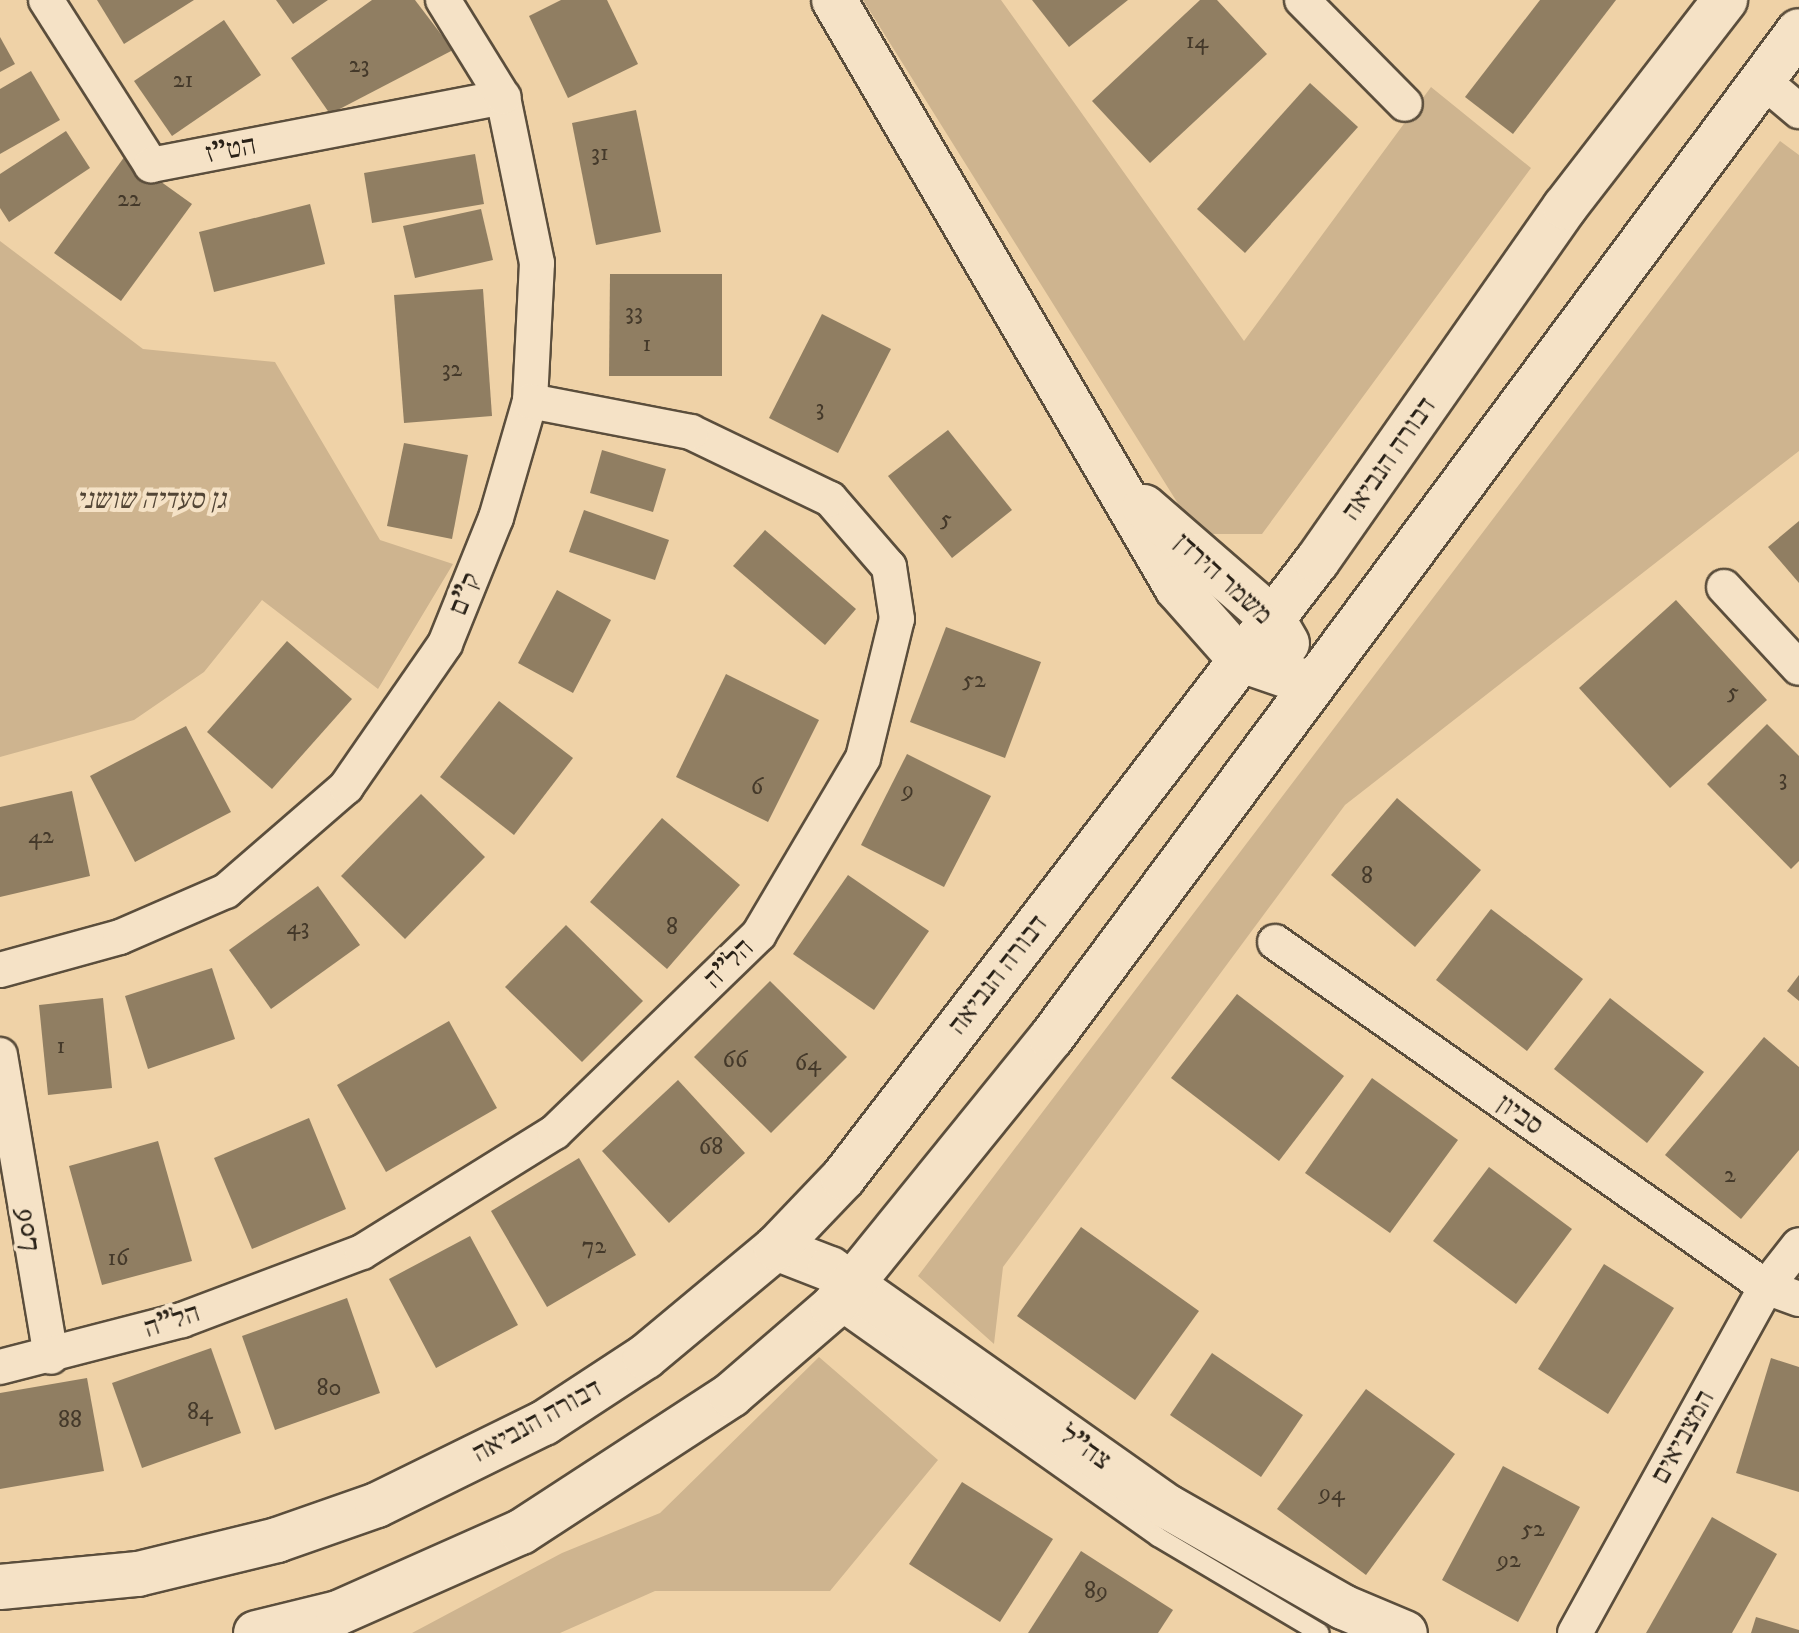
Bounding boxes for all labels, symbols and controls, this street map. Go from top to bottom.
house number: 14 [1186,28,1208,56]
house number: 23 [349,52,369,80]
house number: 21 [173,67,193,95]
street label: הט"ז [203,129,259,171]
house number: 31 [591,140,609,168]
house number: 22 [117,186,141,214]
house number: 33 [625,299,643,327]
house number: 1 [643,331,651,359]
house number: 32 [442,356,462,384]
street label: דבורה הנביאה [1334,391,1444,527]
house number: 3 [816,395,824,423]
park label: גן סעדיה שושני [76,483,226,517]
house number: 5 [940,506,952,534]
street label: משמר הירדן [1167,526,1279,632]
street label: ק"ם [441,568,489,620]
house number: 52 [962,667,986,695]
house number: 5 [1727,679,1739,707]
house number: 3 [1779,765,1787,793]
house number: 6 [751,774,763,802]
house number: 9 [902,777,914,805]
house number: 42 [28,823,54,851]
house number: 8 [1361,863,1373,891]
street label: דבורה הנביאה [941,908,1055,1042]
house number: 43 [287,914,309,942]
house number: 8 [666,914,678,942]
street label: הל"ה [697,932,761,996]
house number: 1 [57,1033,65,1061]
house number: 66 [723,1047,747,1075]
house number: 64 [795,1050,821,1078]
street label: סביון [1490,1087,1550,1143]
house number: 68 [699,1134,723,1162]
house number: 2 [1724,1162,1736,1190]
street label: 907 [9,1206,49,1254]
house number: 72 [582,1233,606,1261]
house number: 16 [107,1245,129,1273]
street label: הל"ה [140,1296,204,1346]
street label: דבורה הנביאה [466,1372,608,1470]
house number: 80 [317,1375,341,1403]
street label: המצביאים [1644,1384,1722,1490]
house number: 84 [187,1399,213,1427]
house number: 88 [58,1407,82,1435]
street label: צה"ל [1053,1418,1117,1478]
house number: 94 [1319,1480,1345,1508]
house number: 52 [1521,1516,1545,1544]
house number: 92 [1497,1547,1521,1575]
house number: 89 [1084,1578,1108,1606]

